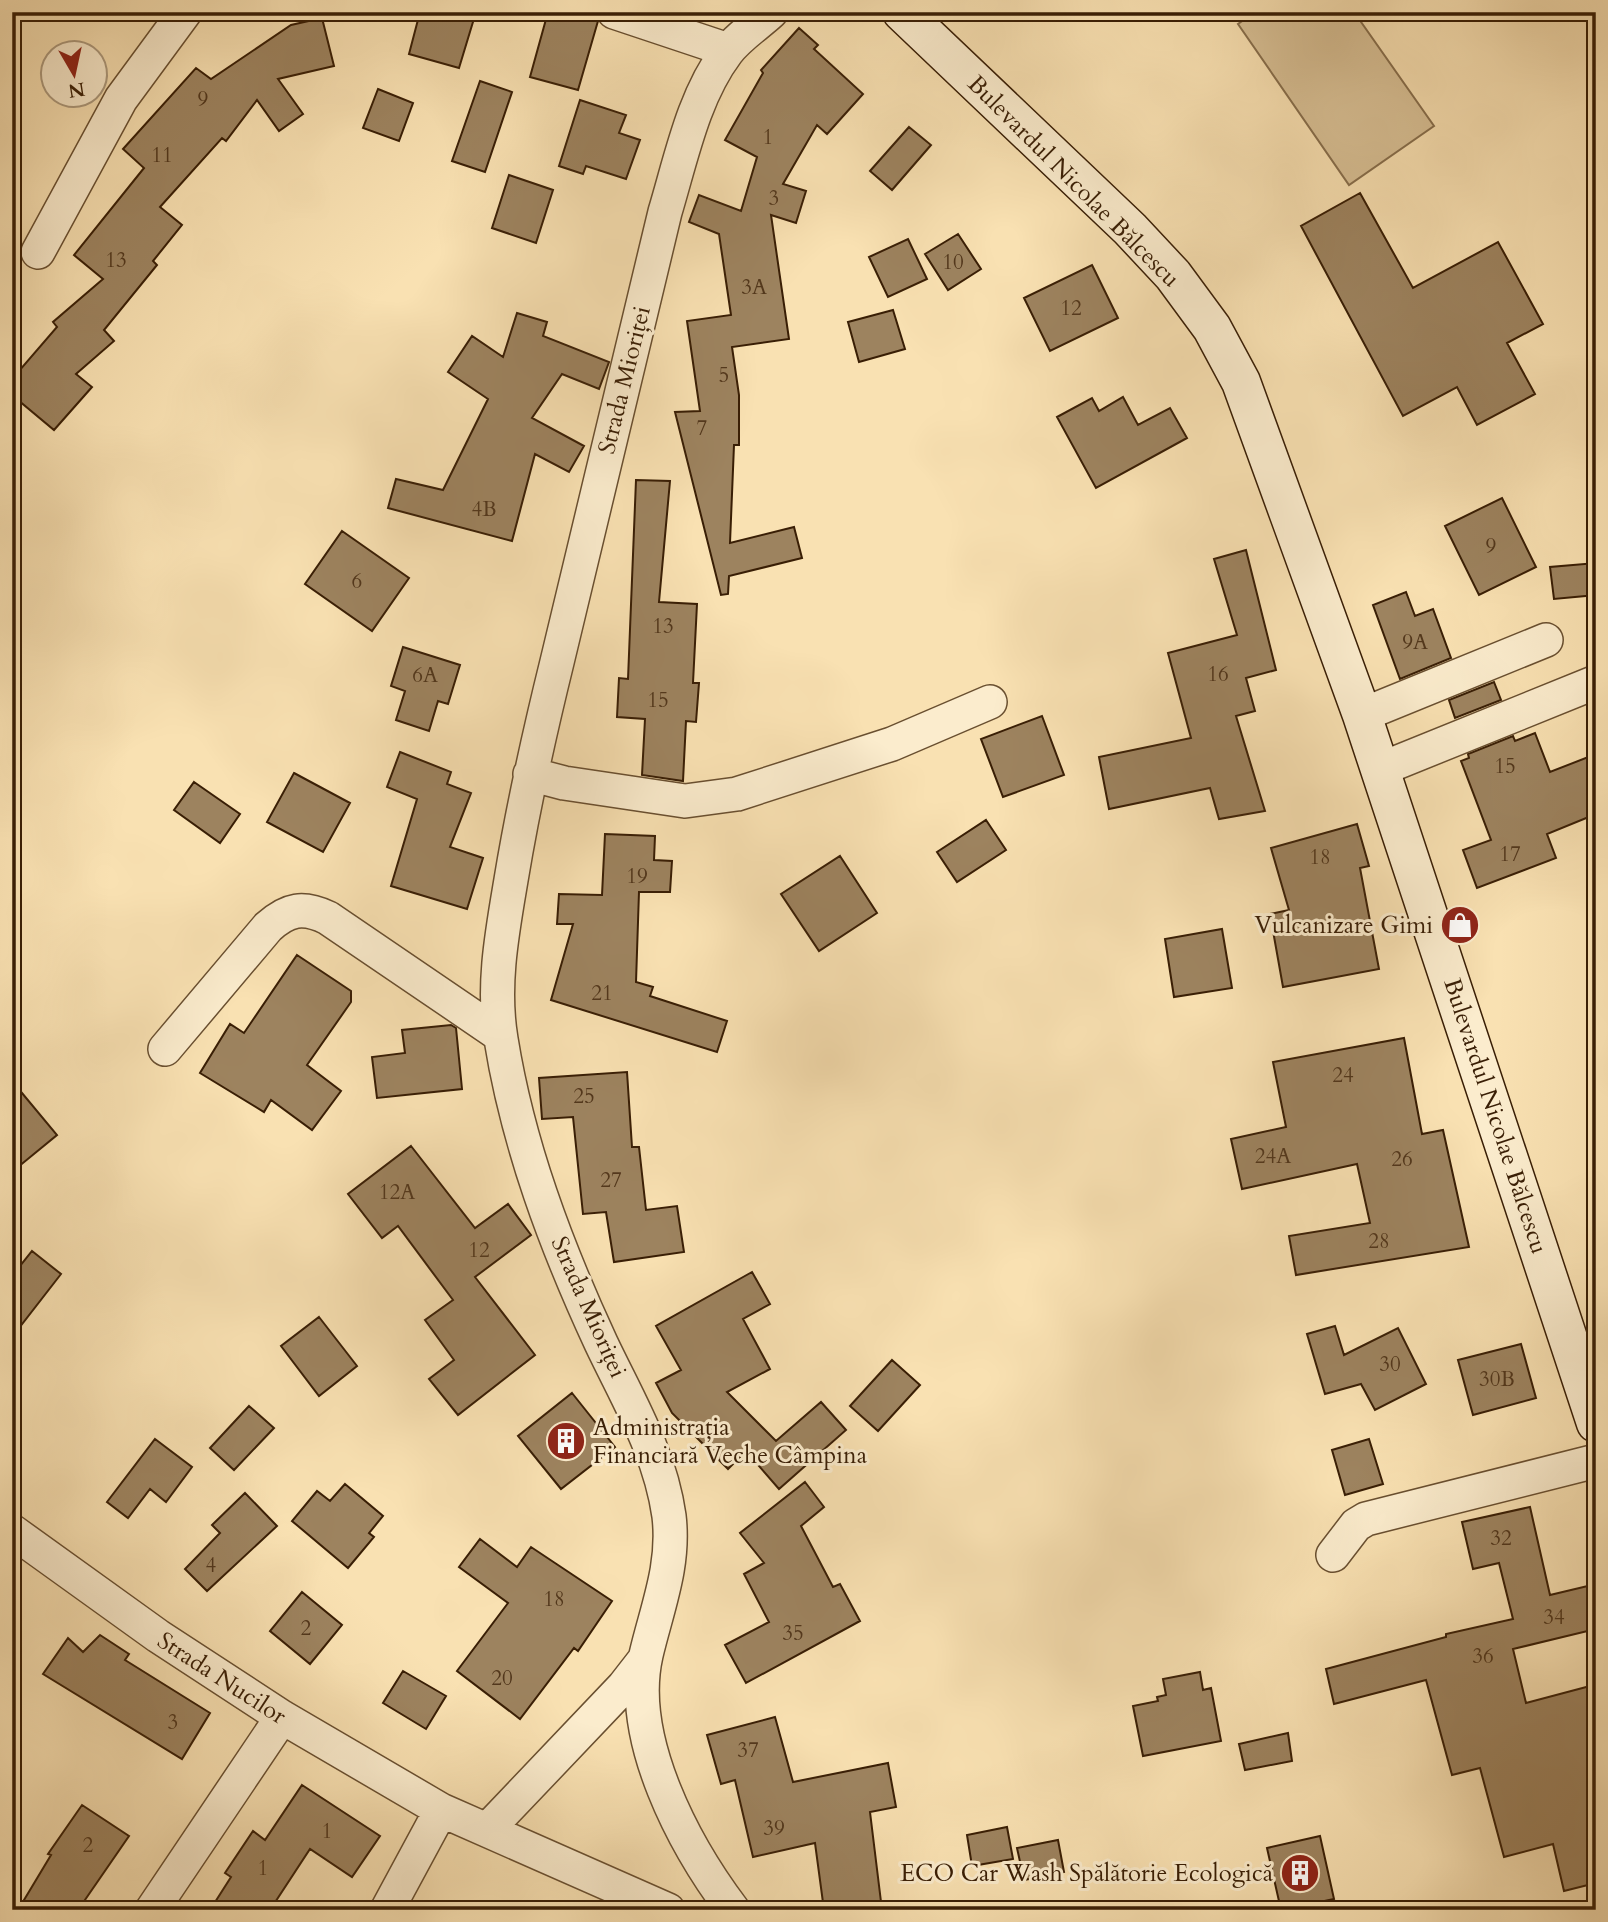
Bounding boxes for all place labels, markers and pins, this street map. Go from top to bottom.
shop icon: Vulcanizare Gimi [1439,904,1481,946]
place label: Vulcanizare Gimi [1254,909,1433,942]
place label: Administrația Financiară Veche Câmpina [593,1411,868,1472]
building icon: Administrația Financiară Veche Câmpina [545,1420,587,1462]
building icon: ECO Car Wash Spălătorie Ecologică [1279,1852,1321,1894]
place label: ECO Car Wash Spălătorie Ecologică [900,1857,1274,1890]

